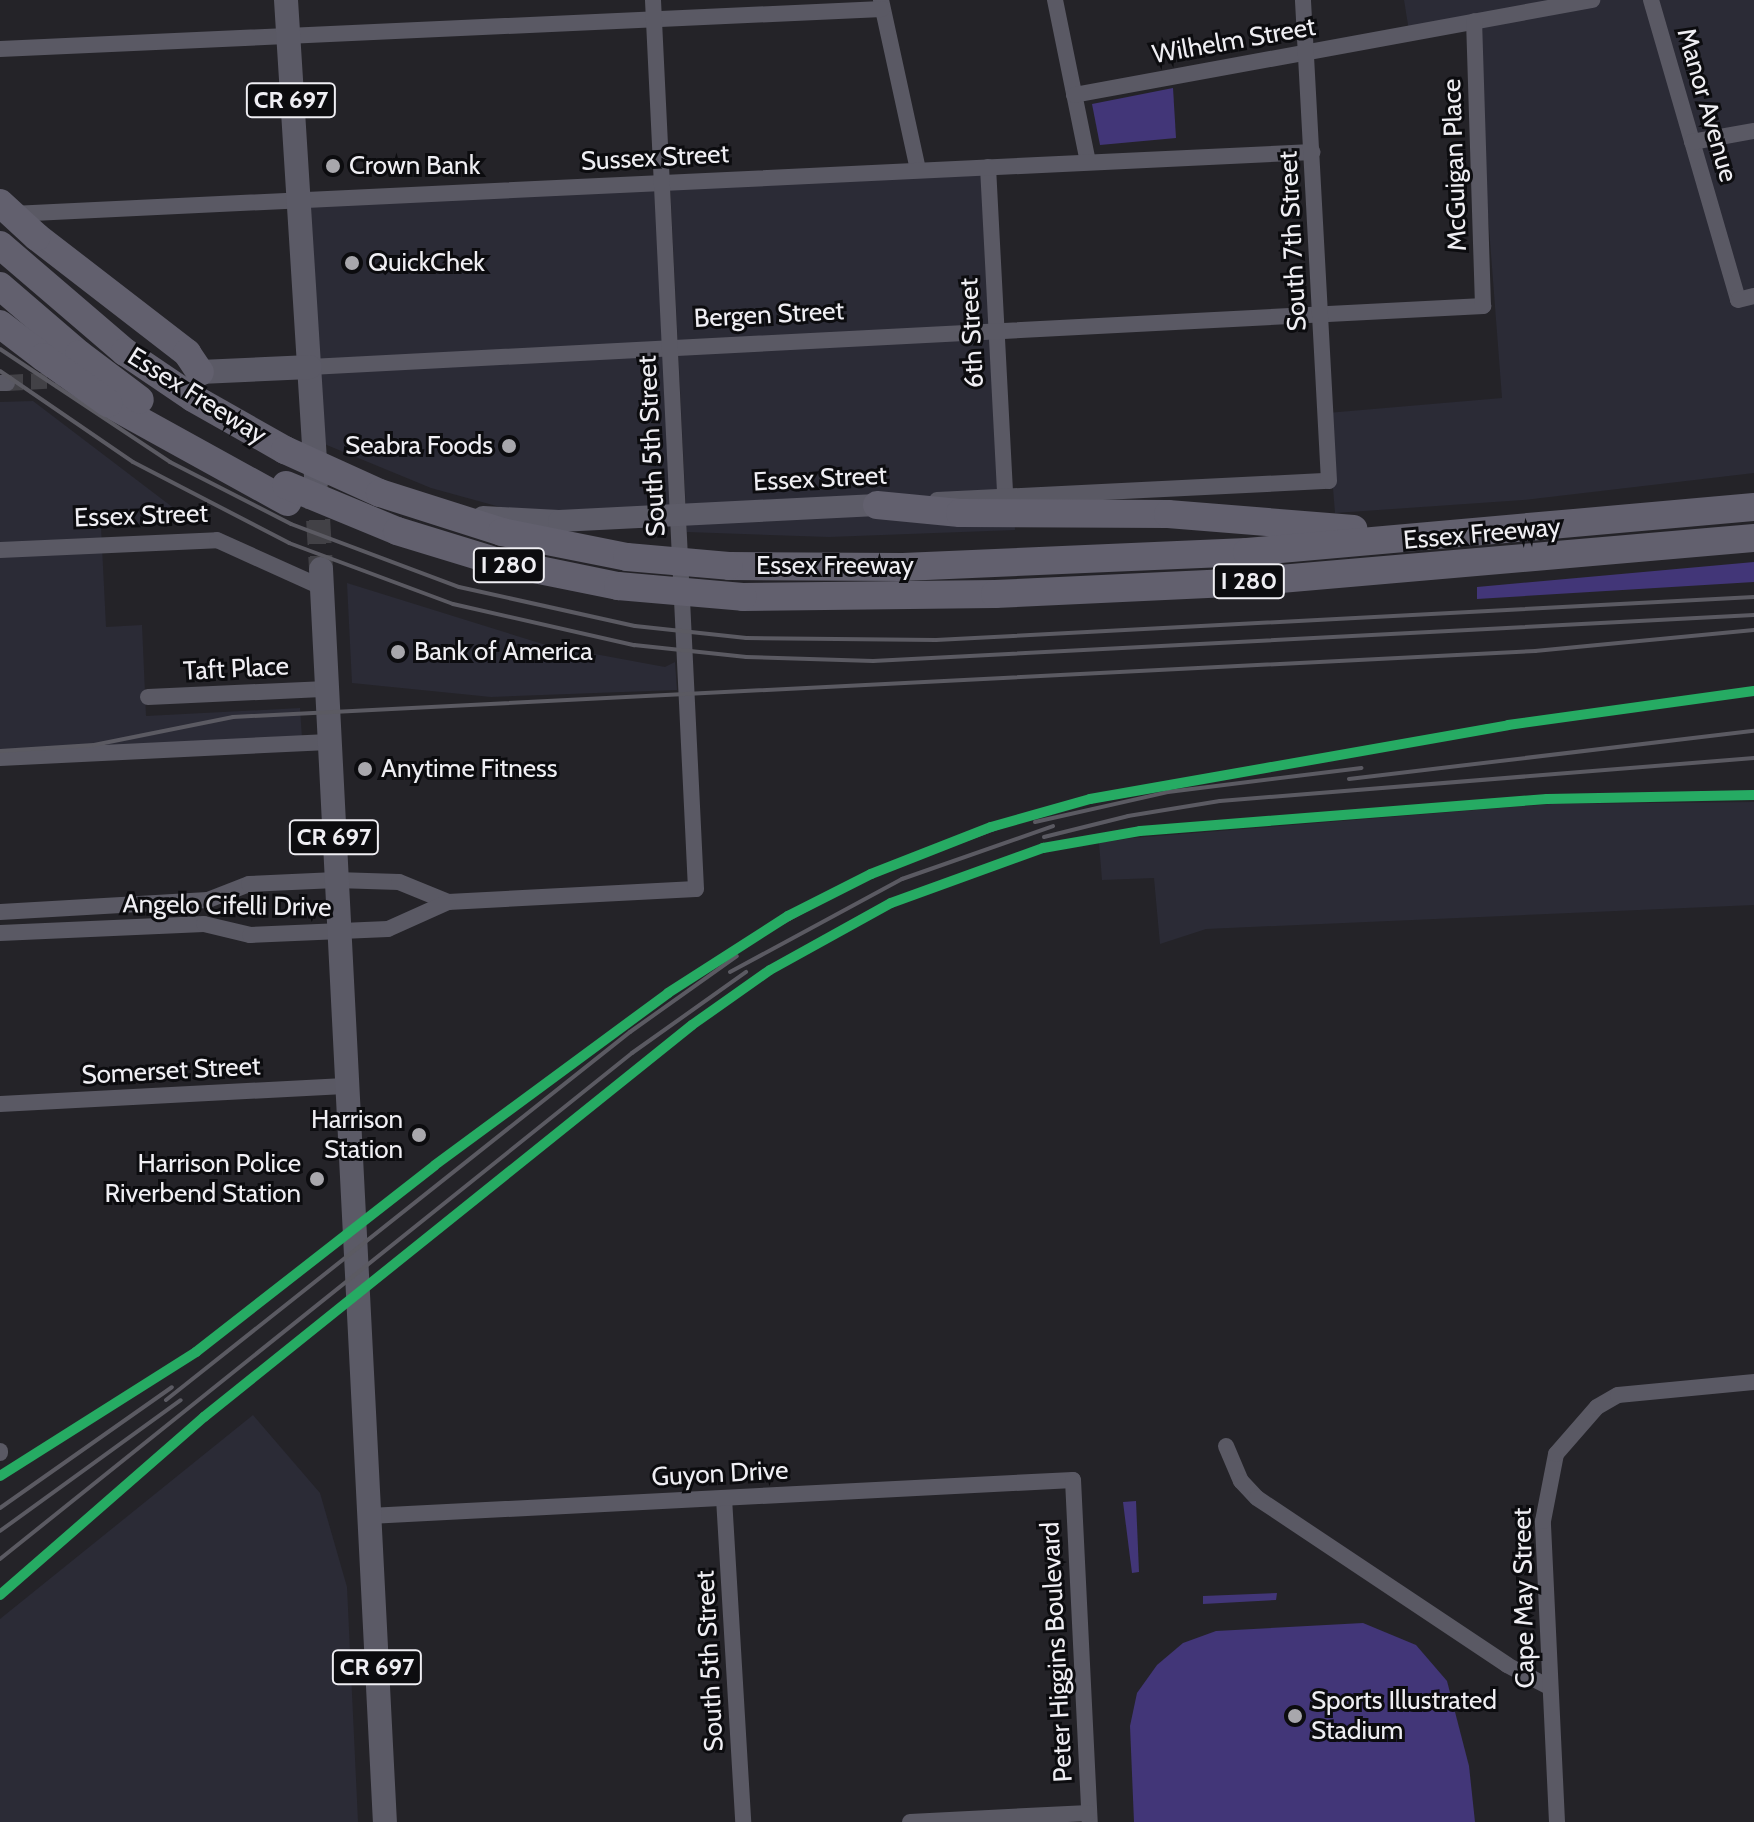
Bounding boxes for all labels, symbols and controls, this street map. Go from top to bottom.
street label: Wilhelm Street [1150,11,1318,71]
street label: Manor Avenue [1670,24,1744,186]
street label: McGuigan Place [1436,78,1474,252]
road number: CR 697 [245,80,337,120]
street label: Sussex Street [580,139,730,177]
place label: Crown Bank [349,150,480,182]
street label: South 7th Street [1273,150,1313,332]
marker: Crown Bank [324,157,342,175]
place label: QuickChek [368,247,485,279]
marker: QuickChek [343,254,361,272]
street label: 6th Street [954,277,990,389]
street label: Bergen Street [693,295,845,335]
street label: Essex Freeway [122,341,272,451]
street label: South 5th Street [632,355,672,537]
place label: Seabra Foods [345,430,493,462]
marker: Seabra Foods [500,437,518,455]
street label: Essex Street [752,460,888,498]
street label: Essex Street [74,498,208,534]
street label: Essex Freeway [1402,512,1562,556]
road number: I 280 [471,545,547,585]
street label: Essex Freeway [756,550,914,582]
road number: I 280 [1211,561,1287,601]
place label: Bank of America [414,636,593,668]
marker: Bank of America [389,643,407,661]
street label: Taft Place [182,651,290,687]
place label: Anytime Fitness [381,753,558,785]
marker: Anytime Fitness [356,760,374,778]
road number: CR 697 [288,817,380,857]
street label: Angelo Cifelli Drive [122,889,332,923]
street label: Somerset Street [81,1051,261,1091]
place label: Harrison Station [311,1104,403,1166]
marker: Harrison Station [410,1126,428,1144]
place label: Harrison Police Riverbend Station [104,1148,301,1210]
marker: Harrison Police Riverbend Station [308,1170,326,1188]
street label: Guyon Drive [651,1455,789,1493]
street label: Cape May Street [1507,1507,1541,1689]
street label: Peter Higgins Boulevard [1035,1521,1079,1783]
street label: South 5th Street [690,1570,730,1752]
road number: CR 697 [331,1647,423,1687]
place label: Sports Illustrated Stadium [1311,1685,1497,1746]
marker: Sports Illustrated Stadium [1286,1707,1304,1725]

